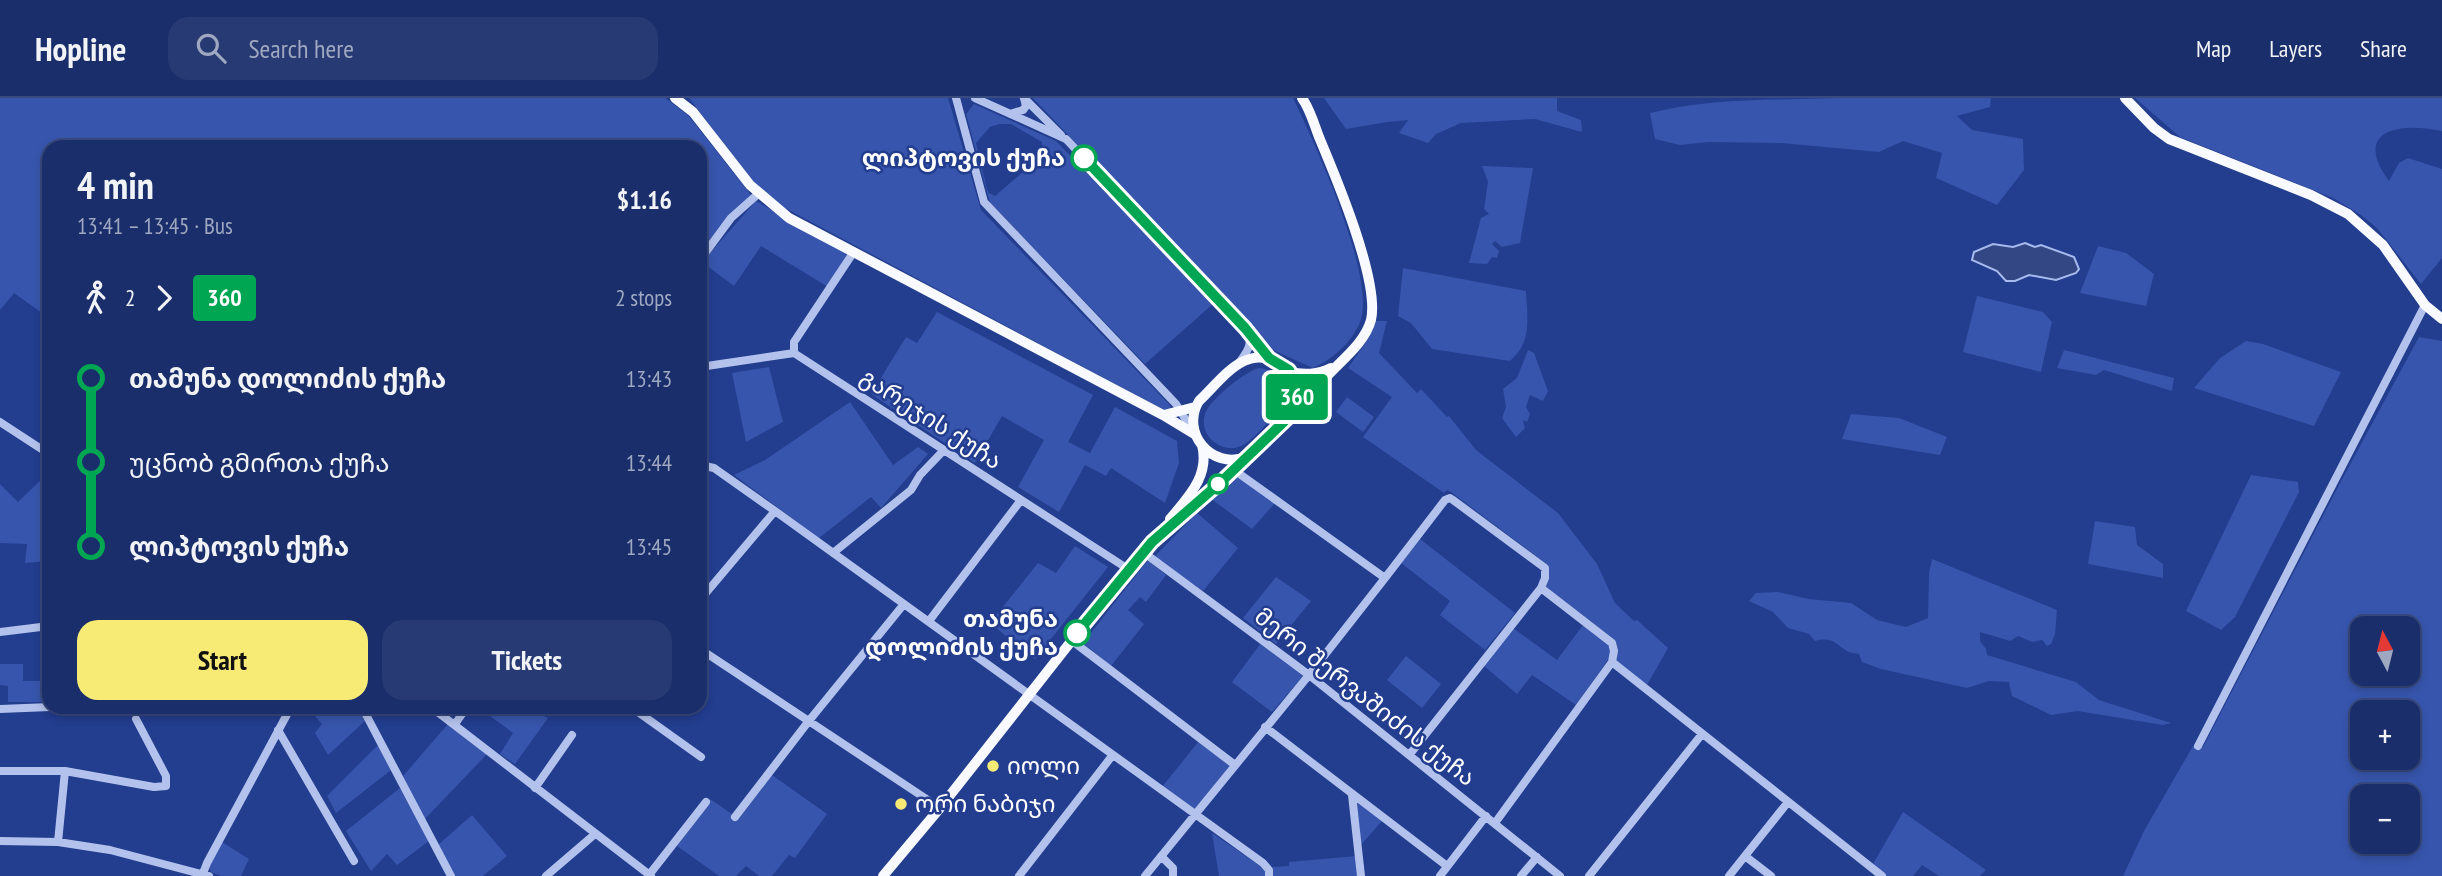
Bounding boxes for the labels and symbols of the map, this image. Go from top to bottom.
place label: ლიპტოვის ქუჩა [862,142,1065,173]
marker: ლიპტოვის ქუჩა [1071,145,1097,171]
street label: გარეჯის ქუჩა [854,361,1008,476]
line badge: 360 [1257,374,1337,420]
unlabelled marker [1208,474,1228,494]
street label: მერი შერვაშიძის ქუჩა [1248,601,1482,793]
place label: თამუნა დოლიძის ქუჩა [865,603,1058,662]
north arrow [2350,616,2420,686]
marker: თამუნა დოლიძის ქუჩა [1064,620,1090,646]
place label: იოლი [1007,750,1080,781]
marker: იოლი [985,758,1001,774]
place label: ორი ნაბიჯი [915,788,1056,819]
marker: ორი ნაბიჯი [893,796,909,812]

